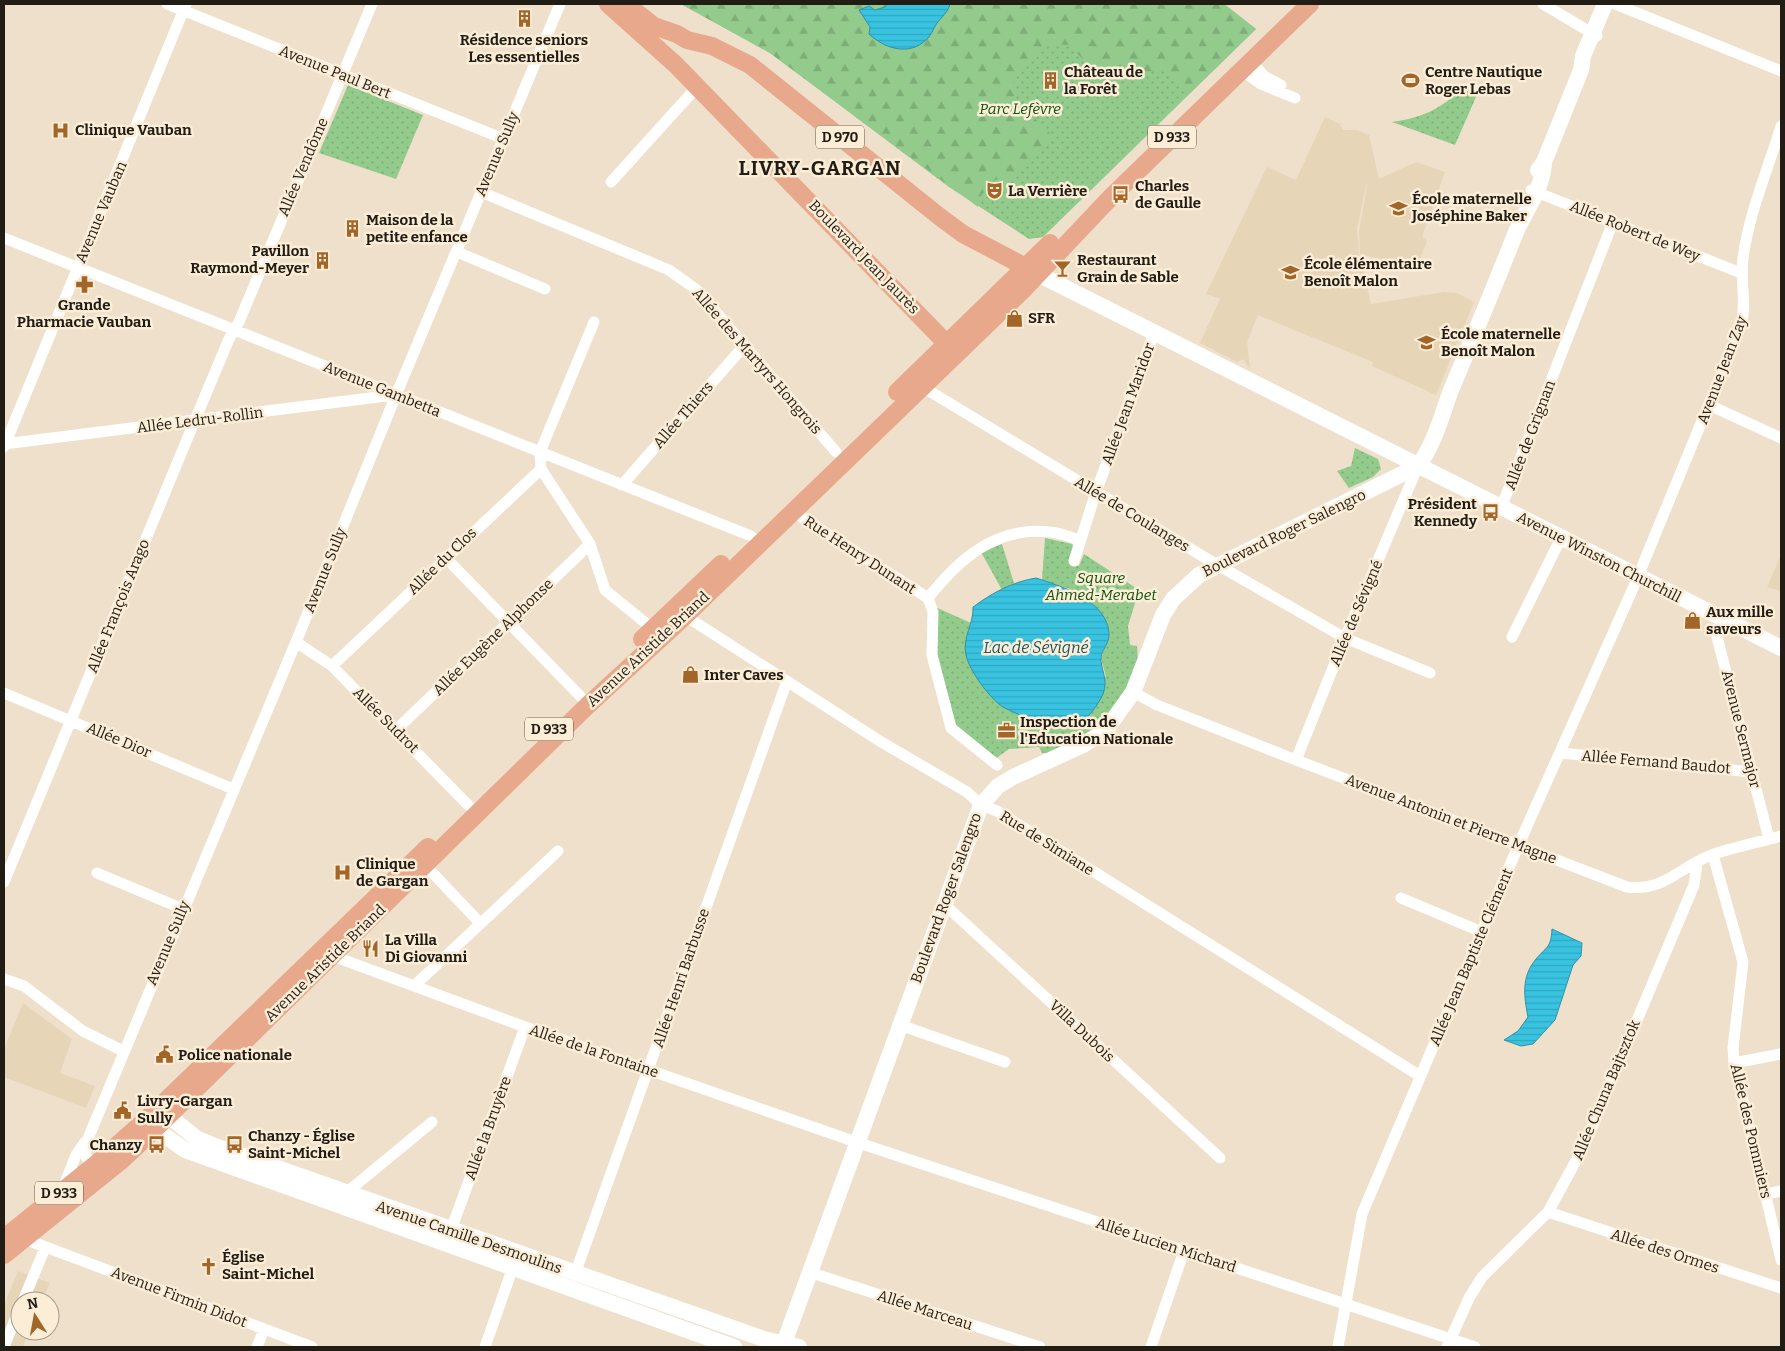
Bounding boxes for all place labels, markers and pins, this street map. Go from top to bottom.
building icon: Résidence seniors Les essentielles [514,9,534,29]
place label: Résidence seniors Les essentielles [460,31,588,66]
place label: Château de la Forêt [1064,63,1143,98]
place label: Centre Nautique Roger Lebas [1425,63,1542,98]
building icon: Château de la Forêt [1040,71,1060,91]
sports icon: Centre Nautique Roger Lebas [1401,71,1421,91]
hospital icon: Clinique Vauban [51,120,71,140]
place label: Clinique Vauban [75,121,192,139]
place label: Charles de Gaulle [1135,177,1201,212]
theatre icon: La Verrière [984,181,1004,201]
place label: La Verrière [1008,182,1087,200]
bus stop icon: Charles de Gaulle [1111,185,1131,205]
place label: École maternelle Joséphine Baker [1411,190,1532,225]
school or university icon: École maternelle Joséphine Baker [1388,198,1408,218]
place label: Maison de la petite enfance [366,211,468,246]
building icon: Maison de la petite enfance [342,219,362,239]
place label: Pavillon Raymond-Meyer [190,242,309,277]
building icon: Pavillon Raymond-Meyer [313,250,333,270]
place label: Restaurant Grain de Sable [1077,251,1179,286]
place label: École élémentaire Benoît Malon [1304,255,1432,290]
bar icon: Restaurant Grain de Sable [1053,259,1073,279]
school or university icon: École élémentaire Benoît Malon [1280,263,1300,283]
pharmacy icon: Grande Pharmacie Vauban [74,274,94,294]
place label: Grande Pharmacie Vauban [17,296,151,331]
shop icon: SFR [1004,308,1024,328]
place label: SFR [1028,309,1055,327]
place label: École maternelle Benoît Malon [1441,325,1561,360]
school or university icon: École maternelle Benoît Malon [1417,333,1437,353]
place label: Président Kennedy [1408,495,1478,530]
bus stop icon: Président Kennedy [1481,503,1501,523]
place label: Aux mille saveurs [1706,603,1774,638]
shop icon: Aux mille saveurs [1682,611,1702,631]
shop icon: Inter Caves [680,665,700,685]
place label: Inter Caves [704,666,784,684]
place label: Inspection de l'Education Nationale [1020,713,1173,748]
office icon: Inspection de l'Education Nationale [996,721,1016,741]
place label: Clinique de Gargan [356,855,429,890]
hospital icon: Clinique de Gargan [332,863,352,883]
place label: La Villa Di Giovanni [385,931,468,966]
restaurant icon: La Villa Di Giovanni [361,939,381,959]
public building icon: Police nationale [154,1045,174,1065]
place label: Police nationale [178,1046,292,1064]
place label: Livry-Gargan Sully [137,1092,233,1127]
public building icon: Livry-Gargan Sully [113,1100,133,1120]
place label: Chanzy - Église Saint-Michel [248,1127,355,1162]
bus stop icon: Chanzy [146,1135,166,1155]
bus stop icon: Chanzy - Église Saint-Michel [224,1135,244,1155]
place label: Chanzy [90,1136,143,1154]
place label: Église Saint-Michel [222,1248,314,1283]
church icon: Église Saint-Michel [198,1256,218,1276]

